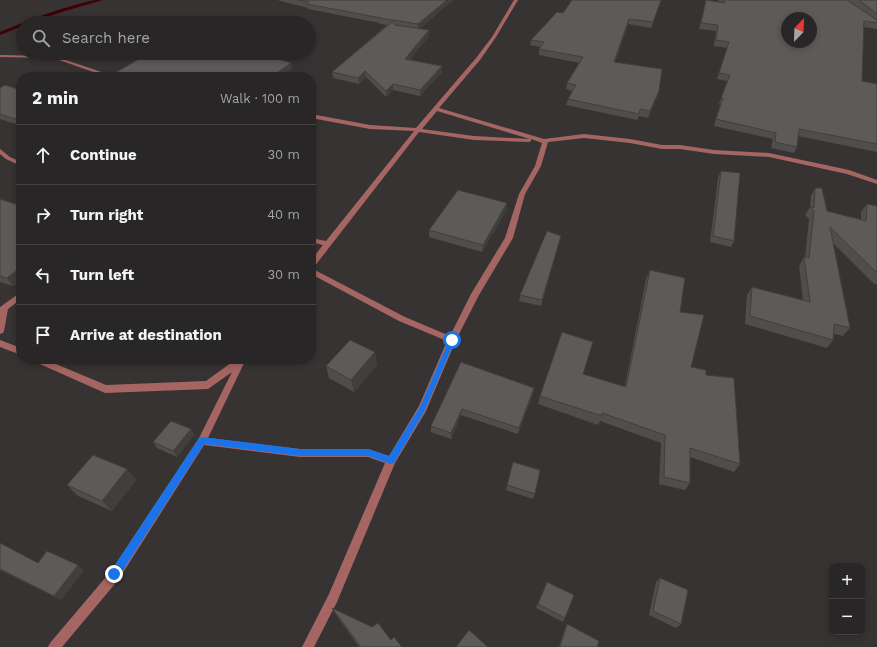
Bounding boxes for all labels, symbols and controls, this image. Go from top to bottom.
north arrow [781,12,817,48]
search box [16,16,316,60]
icon: search [30,27,52,49]
text: Search here [62,29,150,47]
text: 2 min [32,88,78,108]
text: Walk · 100 m [220,91,300,106]
icon: ahead [32,144,54,166]
text: Continue [70,146,137,164]
text: 30 m [268,147,300,162]
icon: right [32,204,54,226]
text: Turn right [70,206,143,224]
text: 40 m [267,207,300,222]
icon: left [32,264,54,286]
text: Turn left [70,266,134,284]
text: 30 m [268,267,300,282]
icon: arrive [32,324,54,346]
text: Arrive at destination [70,326,222,344]
route start [443,331,461,349]
map controls [829,563,865,635]
button: + [829,563,865,599]
route end [105,565,123,583]
button: − [829,599,865,635]

